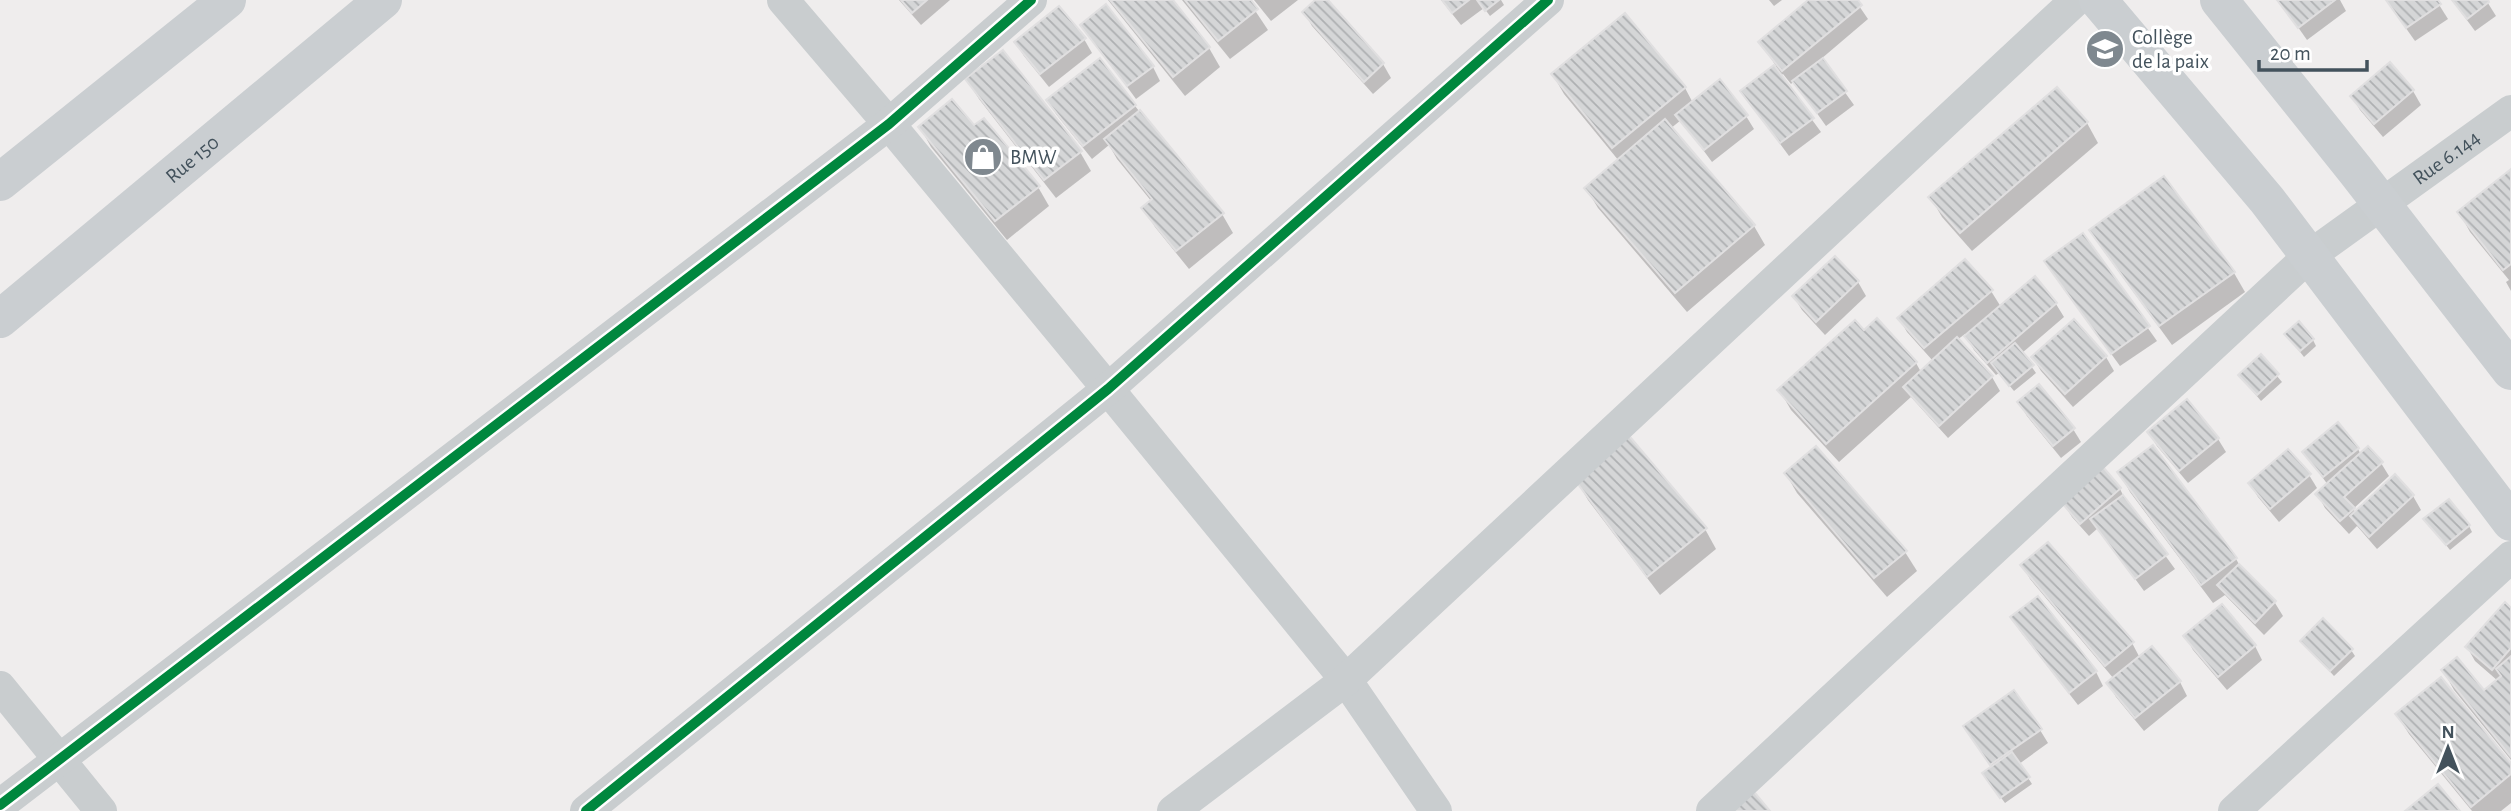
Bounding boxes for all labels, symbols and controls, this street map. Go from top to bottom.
place label: Collège de la paix [2132,27,2209,72]
school or university icon: Collège de la paix [2084,28,2126,70]
scale bar [2259,28,2368,72]
text: 20 m [2270,43,2311,64]
street label: Rue 6.144 [2409,126,2484,189]
street label: Rue 150 [161,131,223,187]
shop icon: BMW [962,136,1004,178]
place label: BMW [1010,147,1057,168]
north arrow [2413,713,2483,783]
text: N [2441,723,2455,742]

